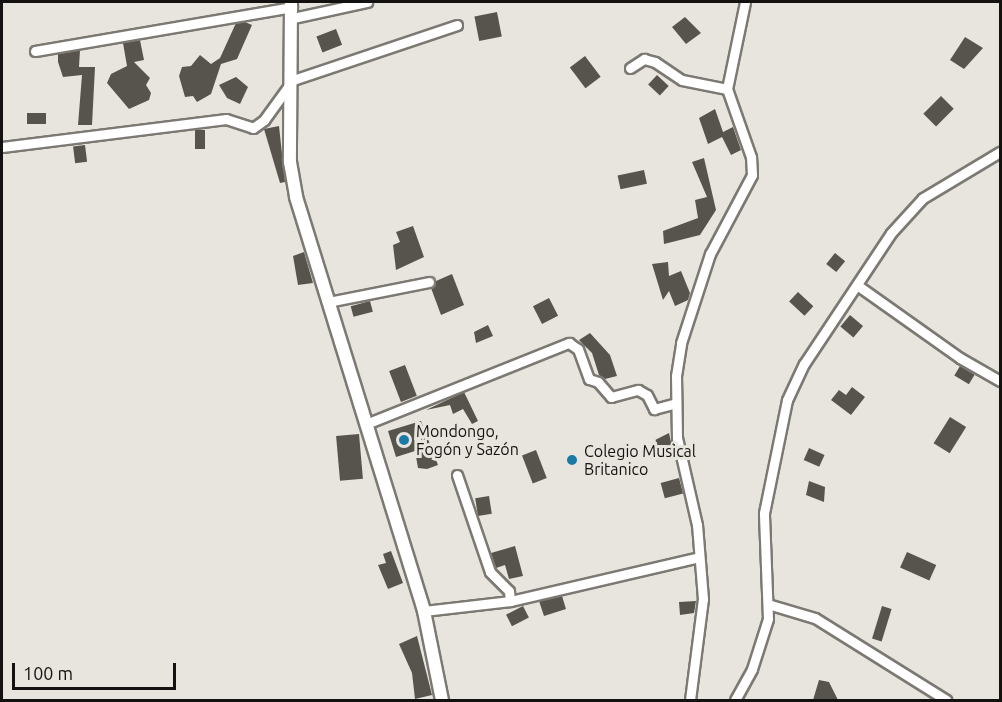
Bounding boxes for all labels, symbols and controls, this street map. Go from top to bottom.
place label: Mondongo, Fogón y Sazón [416,421,519,459]
marker: Mondongo, Fogón y Sazón [397,433,411,447]
place label: Colegio Musical Britanico [584,441,696,479]
marker: Colegio Musical Britanico [565,453,579,467]
scale bar [15,651,178,689]
text: 100 m [23,663,73,683]

